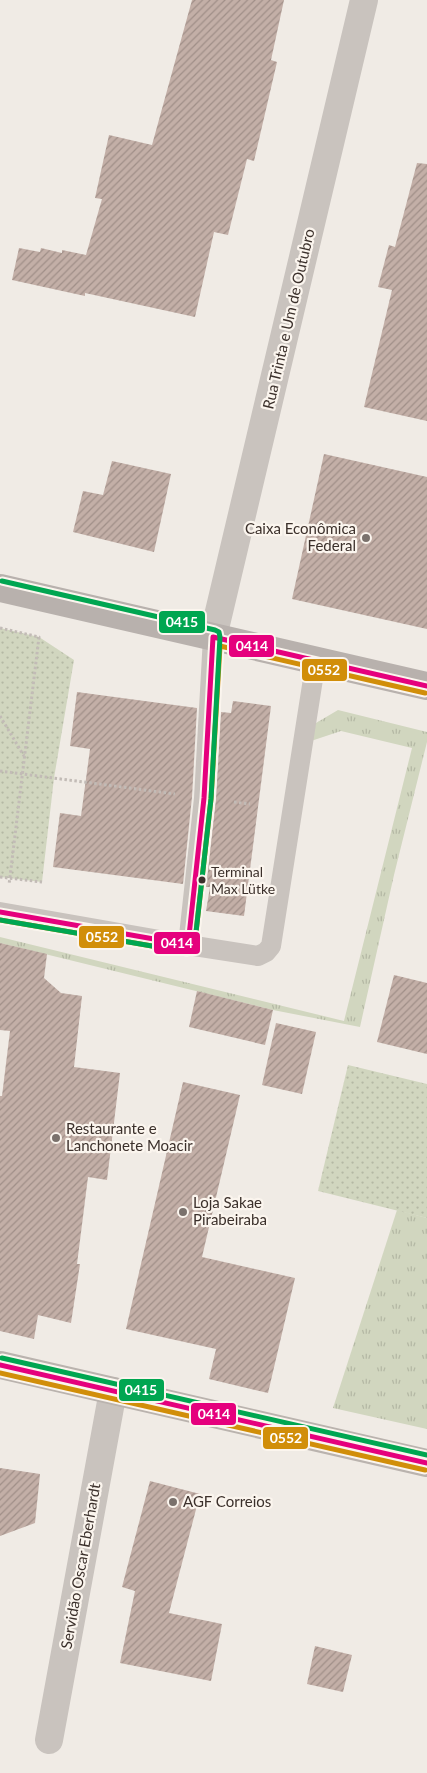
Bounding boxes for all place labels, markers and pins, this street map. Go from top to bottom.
place label: Caixa Econômica Federal [245,519,356,554]
marker: Caixa Econômica Federal [360,532,372,544]
place label: Terminal Max Lütke [211,863,275,897]
marker: Terminal Max Lütke [197,875,207,885]
place label: Restaurante e Lanchonete Moacir [66,1119,193,1154]
marker: Restaurante e Lanchonete Moacir [50,1132,62,1144]
place label: Loja Sakae Pirabeiraba [193,1193,267,1228]
marker: Loja Sakae Pirabeiraba [177,1206,189,1218]
place label: AGF Correios [183,1492,271,1510]
marker: AGF Correios [167,1496,179,1508]

